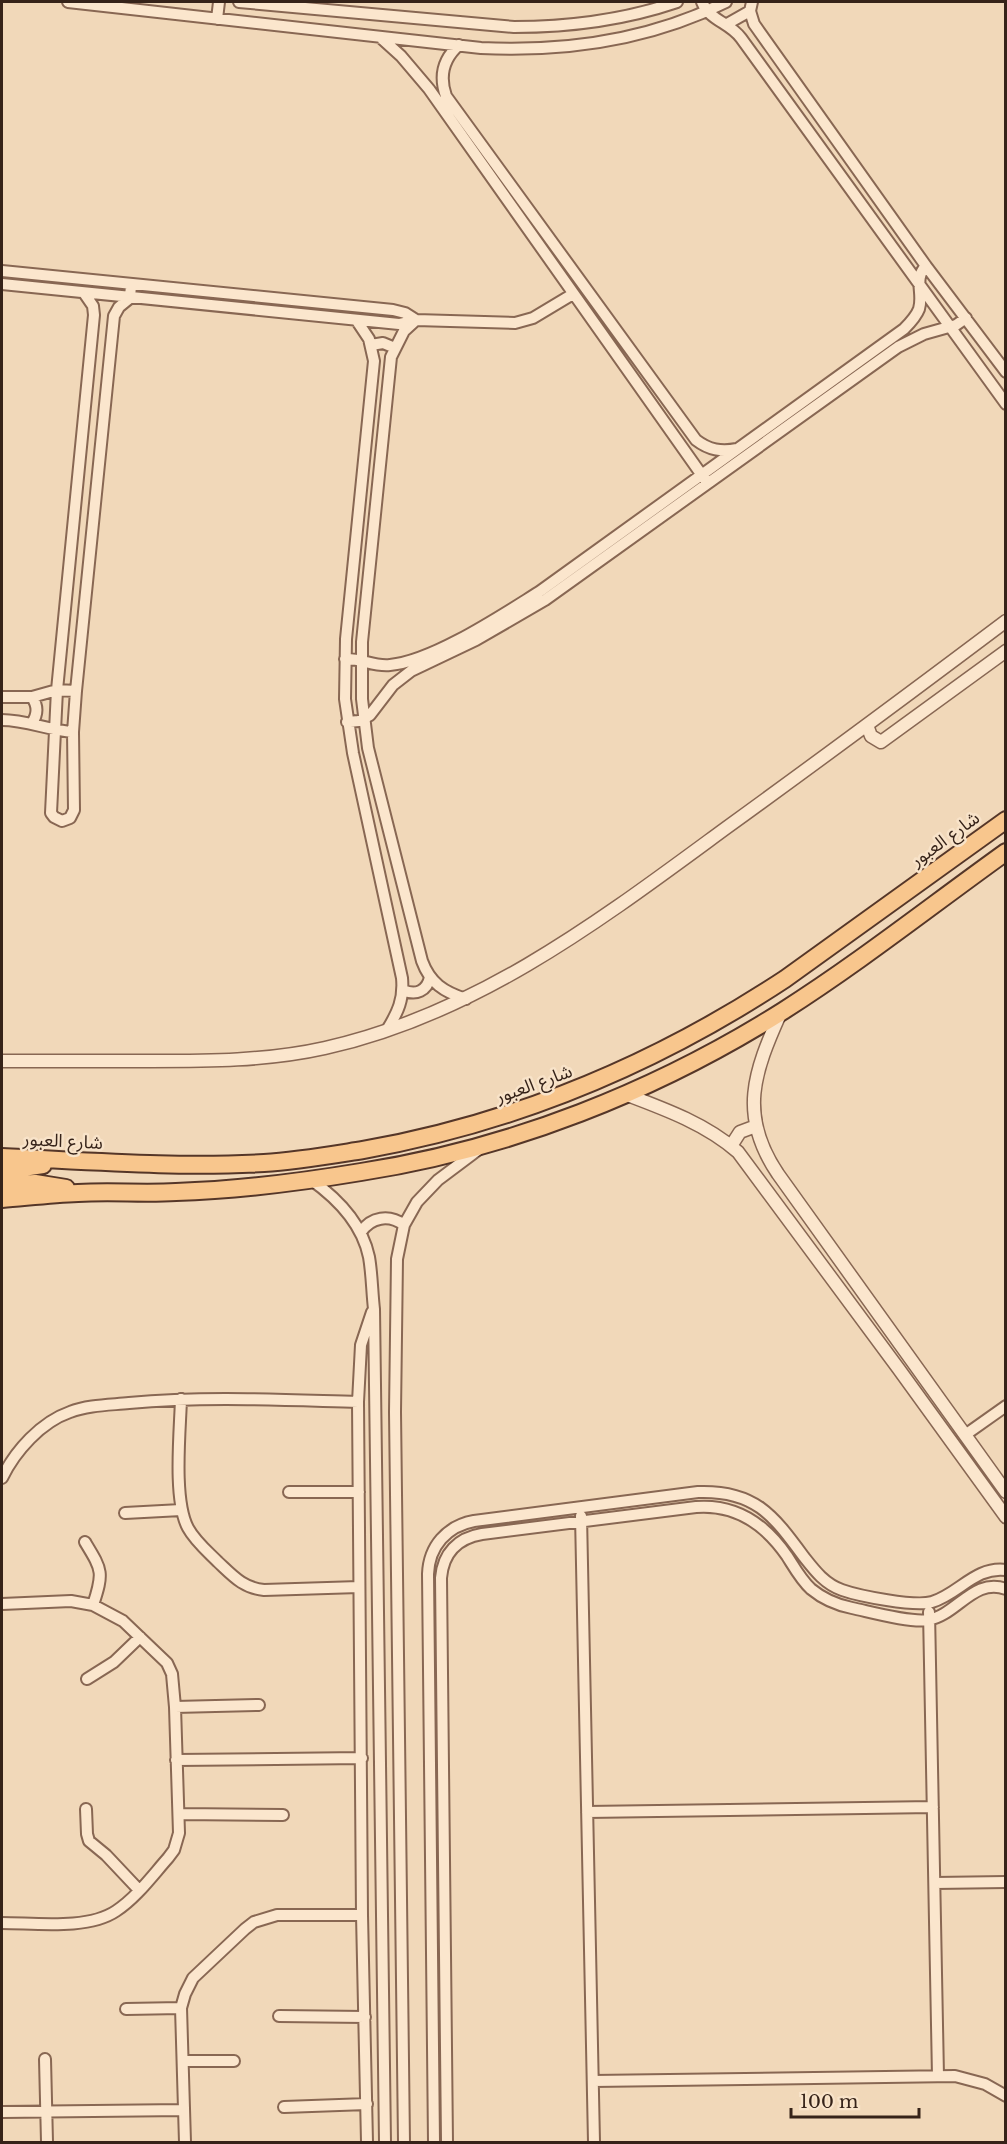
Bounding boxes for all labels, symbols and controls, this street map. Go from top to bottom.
street label: شارع العبور [905,807,986,874]
street label: شارع العبور [492,1060,576,1111]
street label: شارع العبور [21,1128,103,1157]
scale bar [791,2081,918,2119]
text: 100 m [800,2091,858,2113]

